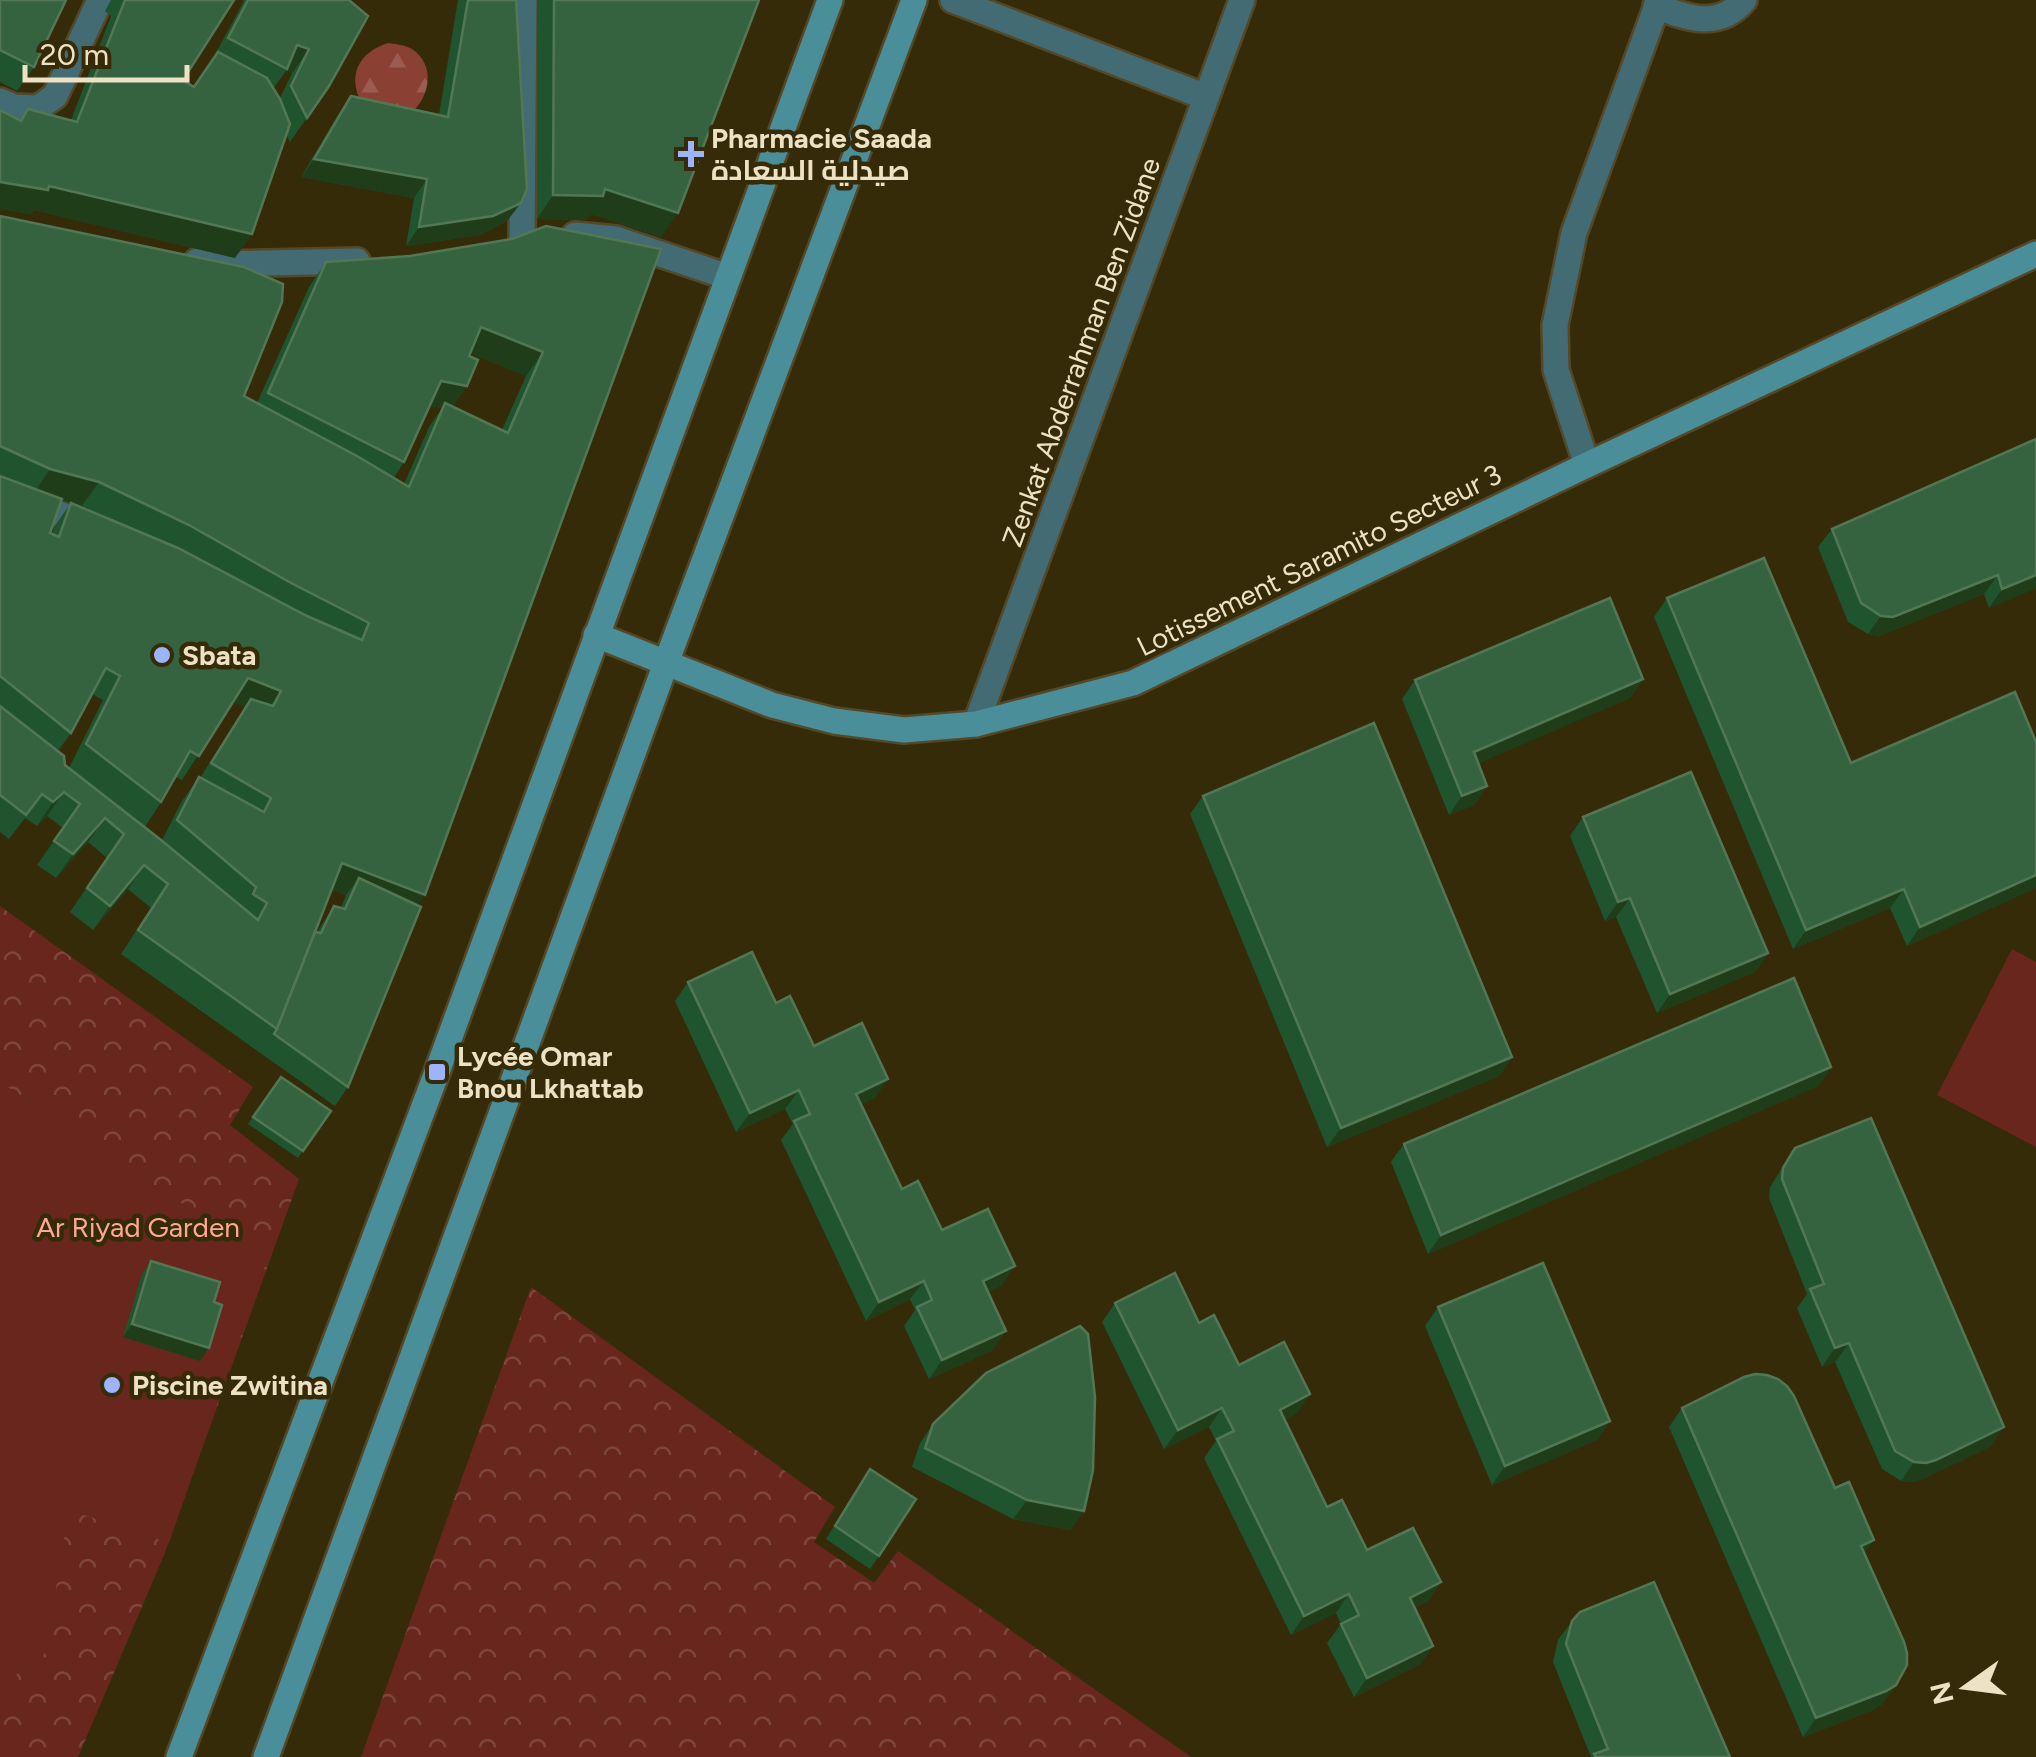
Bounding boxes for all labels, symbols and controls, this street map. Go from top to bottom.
scale bar [25,20,188,82]
text: 20 m [40,36,109,73]
place label: Pharmacie Saada صيدلية السعادة [711,121,932,187]
marker: Pharmacie Saada صيدلية السعادة [680,143,702,165]
street label: Zenkat Abderrahman Ben Zidane [995,153,1167,551]
street label: Lotissement Saramito Secteur 3 [1131,457,1507,663]
place label: Sbata [182,638,257,672]
marker: Sbata [151,644,173,666]
place label: Lycée Omar Bnou Lkhattab [457,1039,644,1105]
marker: Lycée Omar Bnou Lkhattab [426,1061,448,1083]
park label: Ar Riyad Garden [36,1210,240,1244]
place label: Piscine Zwitina [132,1368,328,1402]
marker: Piscine Zwitina [101,1374,123,1396]
north arrow [1916,1637,2016,1737]
text: N [1923,1678,1961,1708]

